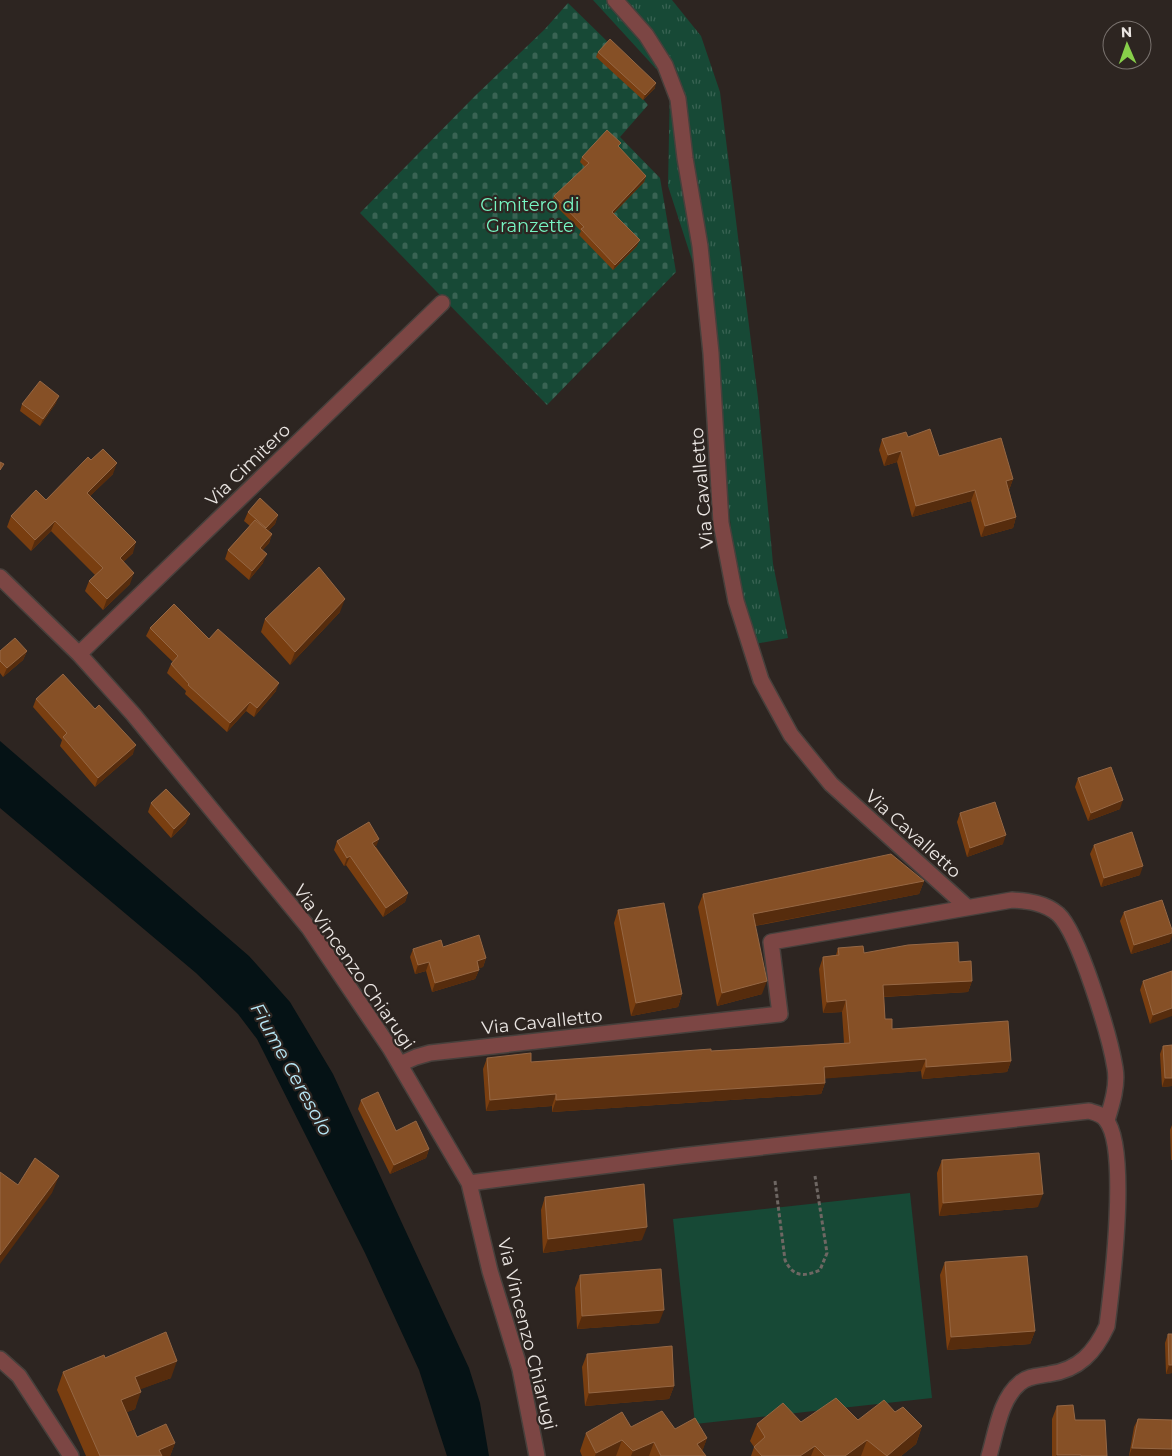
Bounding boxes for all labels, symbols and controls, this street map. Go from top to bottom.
north arrow [1102,20,1152,70]
text: N [1121,23,1133,41]
park label: Cimitero di Granzette [480,194,580,237]
street label: Via Cimitero [201,419,295,511]
street label: Via Cavalletto [686,427,718,549]
street label: Via Cavalletto [861,785,965,883]
street label: Via Vincenzo Chiarugi [289,880,419,1054]
water label: Fiume Ceresolo [246,999,338,1140]
street label: Via Cavalletto [480,1005,604,1039]
street label: Via Vincenzo Chiarugi [493,1236,561,1432]

